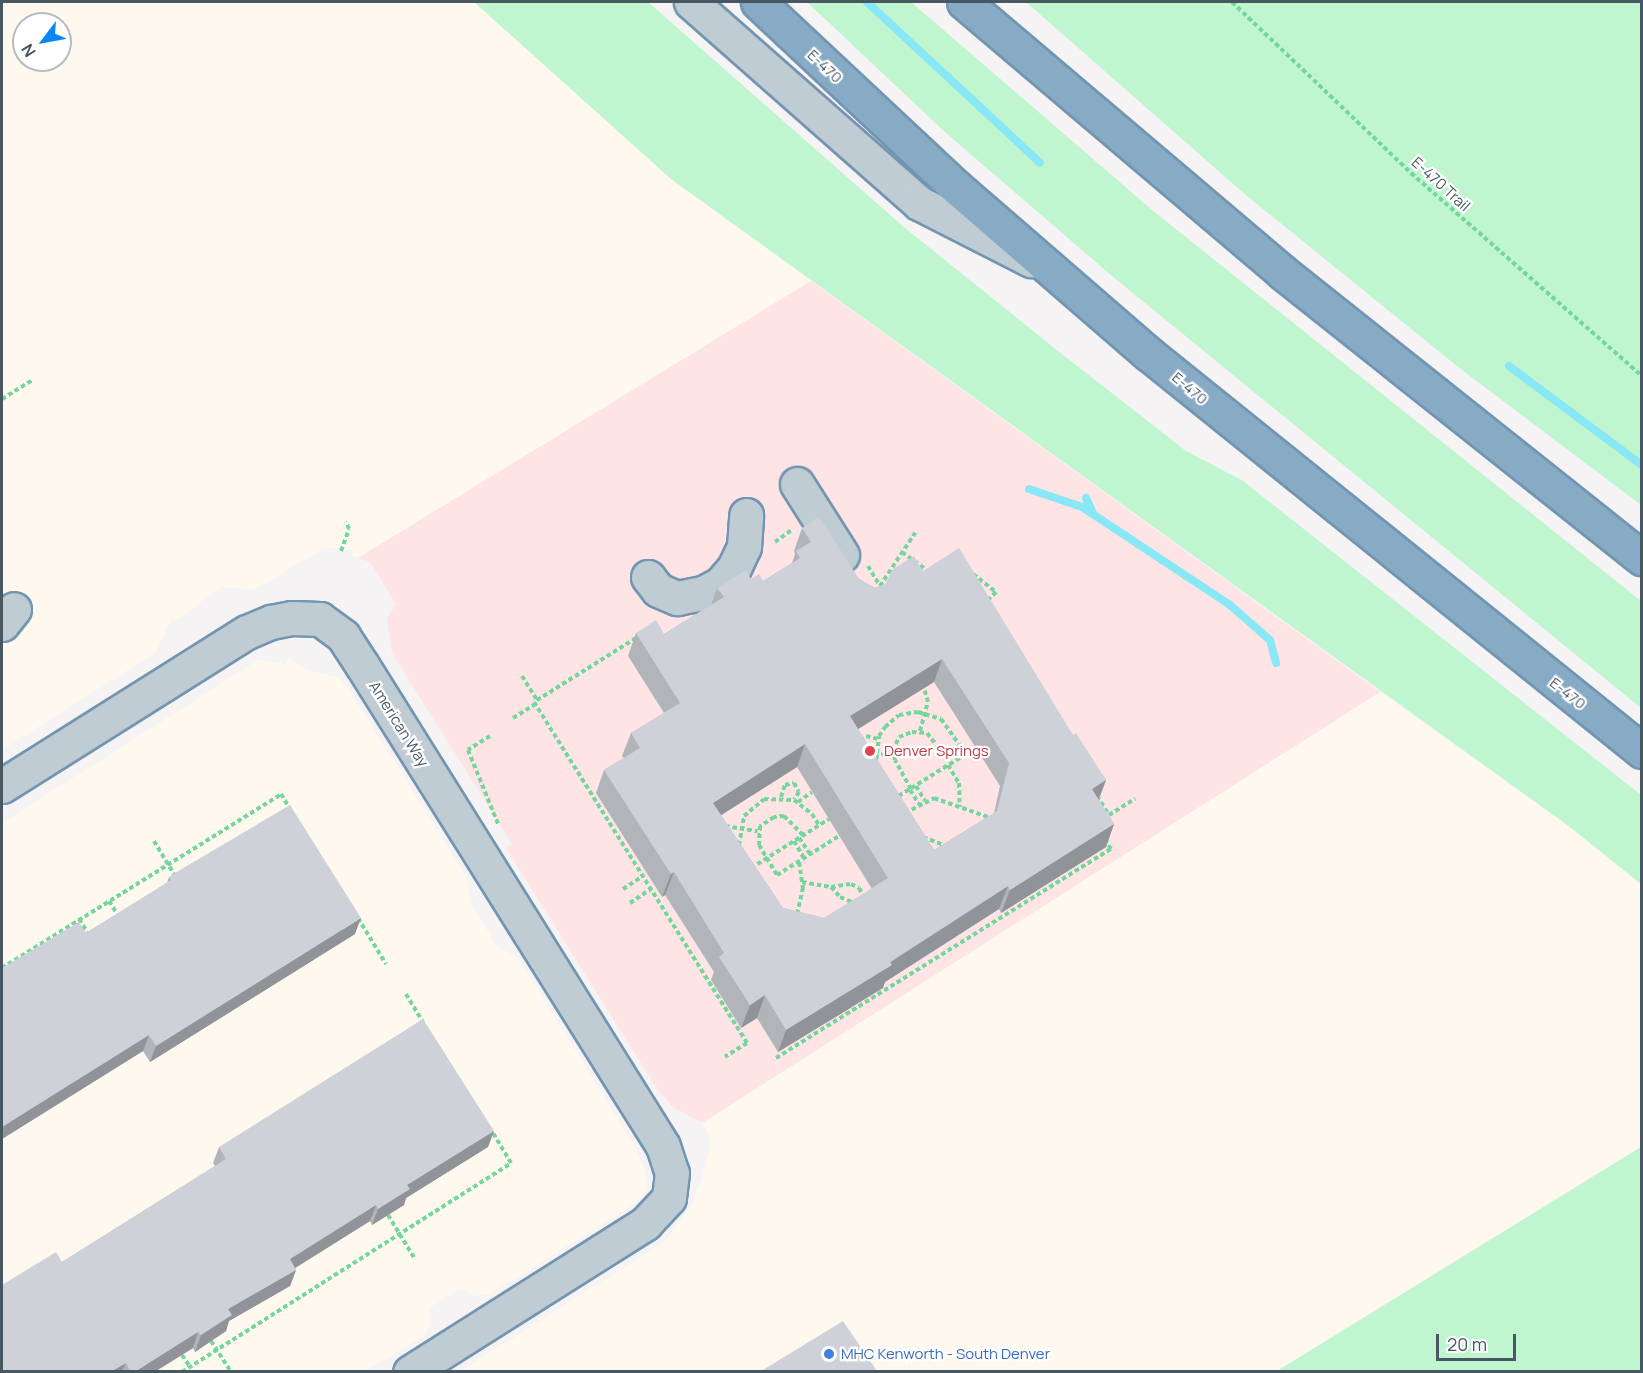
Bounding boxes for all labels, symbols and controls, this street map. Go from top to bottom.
north arrow [12,12,72,72]
text: N [16,40,41,61]
street label: E-470 [804,46,846,86]
street label: E-470 Trail [1408,153,1474,215]
street label: E-470 [1169,368,1211,408]
street label: E-470 [1546,673,1590,713]
street label: American Way [366,678,432,770]
marker: Denver Springs [861,742,879,760]
place label: Denver Springs [884,742,989,760]
scale bar [1439,1322,1518,1360]
text: 20 m [1447,1332,1487,1356]
place label: MHC Kenworth - South Denver [841,1345,1050,1363]
marker: MHC Kenworth - South Denver [822,1347,836,1361]

